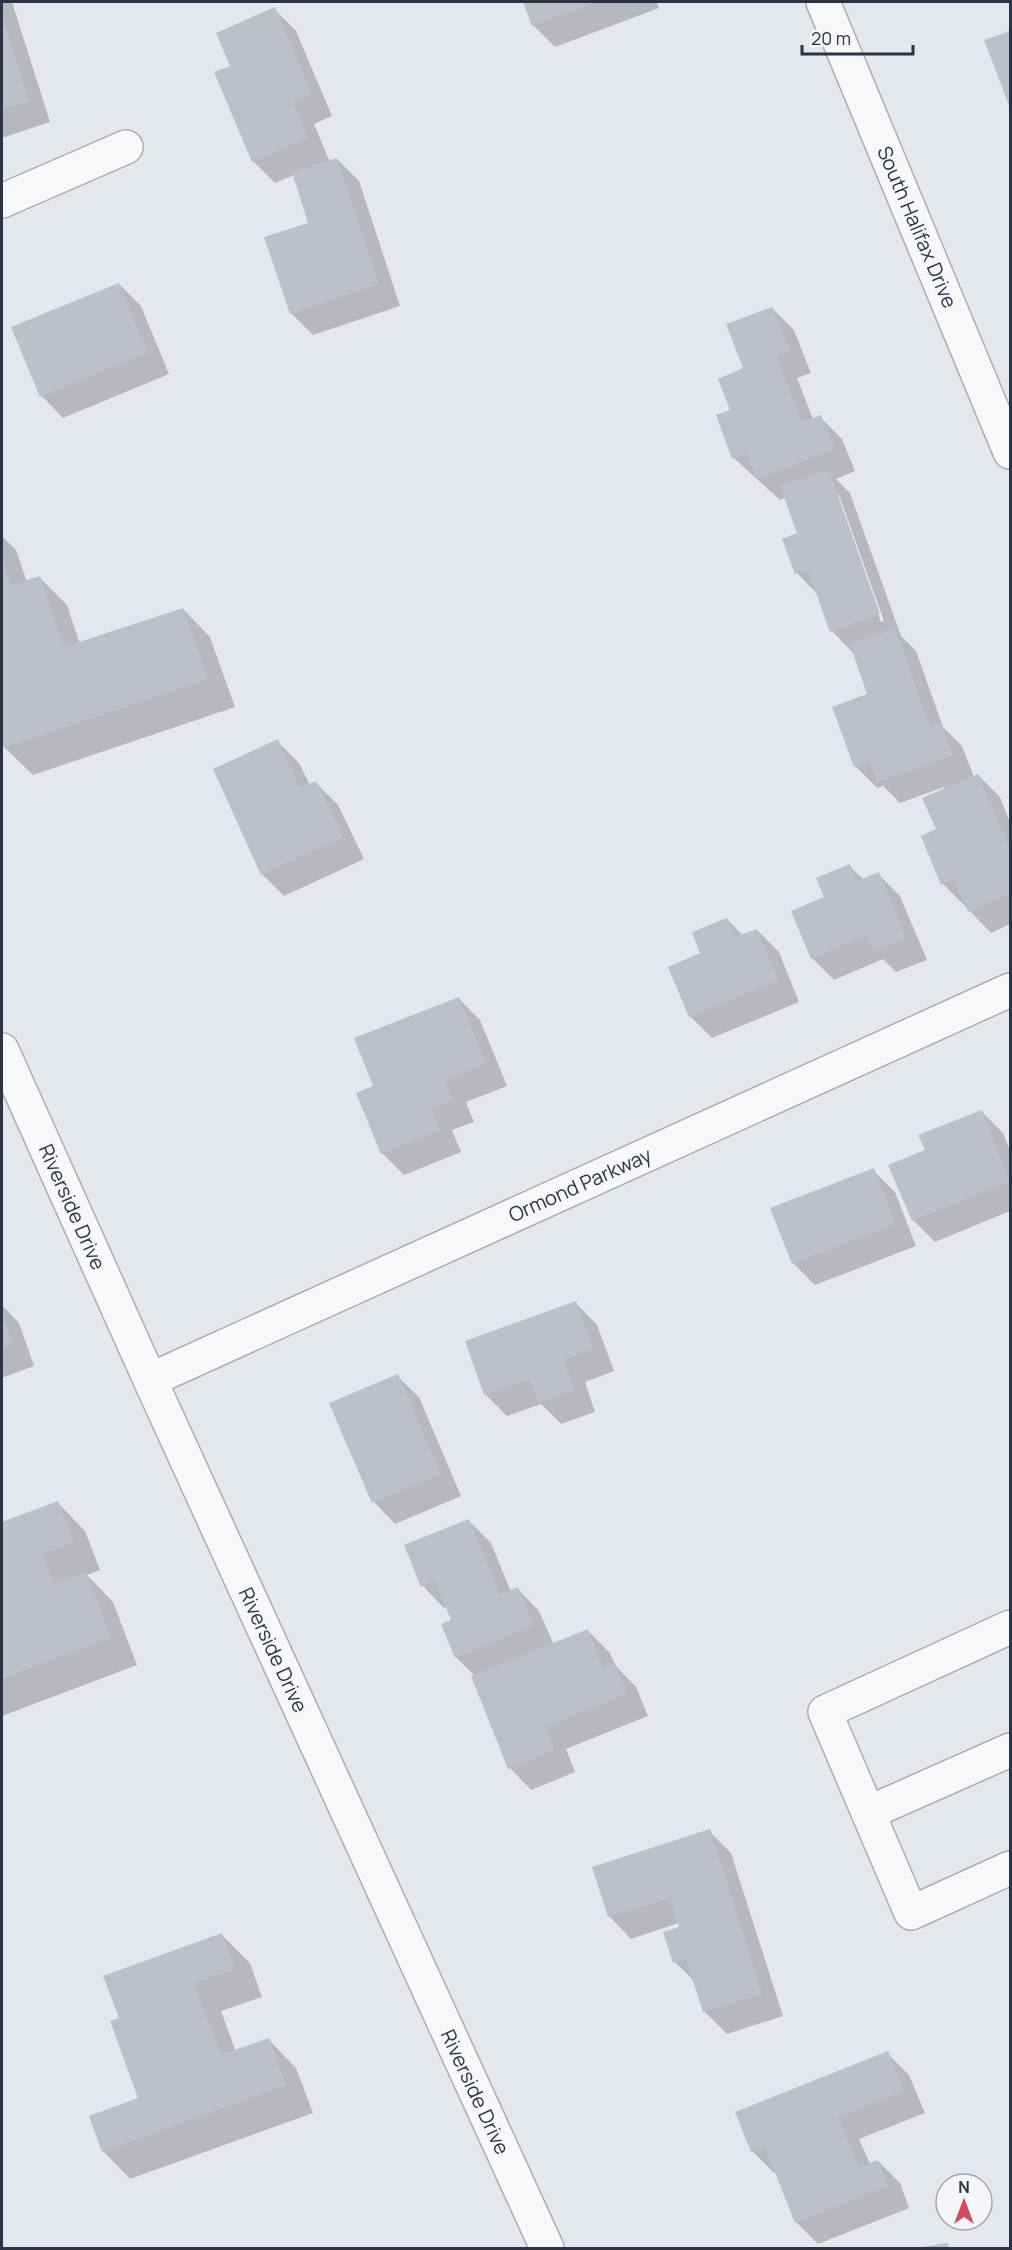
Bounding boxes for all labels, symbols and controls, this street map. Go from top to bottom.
scale bar [802,18,913,56]
text: 20 m [811,26,851,50]
street label: South Halifax Drive [871,142,964,312]
street label: Riverside Drive [33,1140,112,1274]
street label: Ormond Parkway [504,1141,656,1228]
street label: Riverside Drive [233,1583,314,1717]
street label: Riverside Drive [435,2025,516,2159]
north arrow [934,2172,994,2232]
text: N [958,2176,970,2198]

